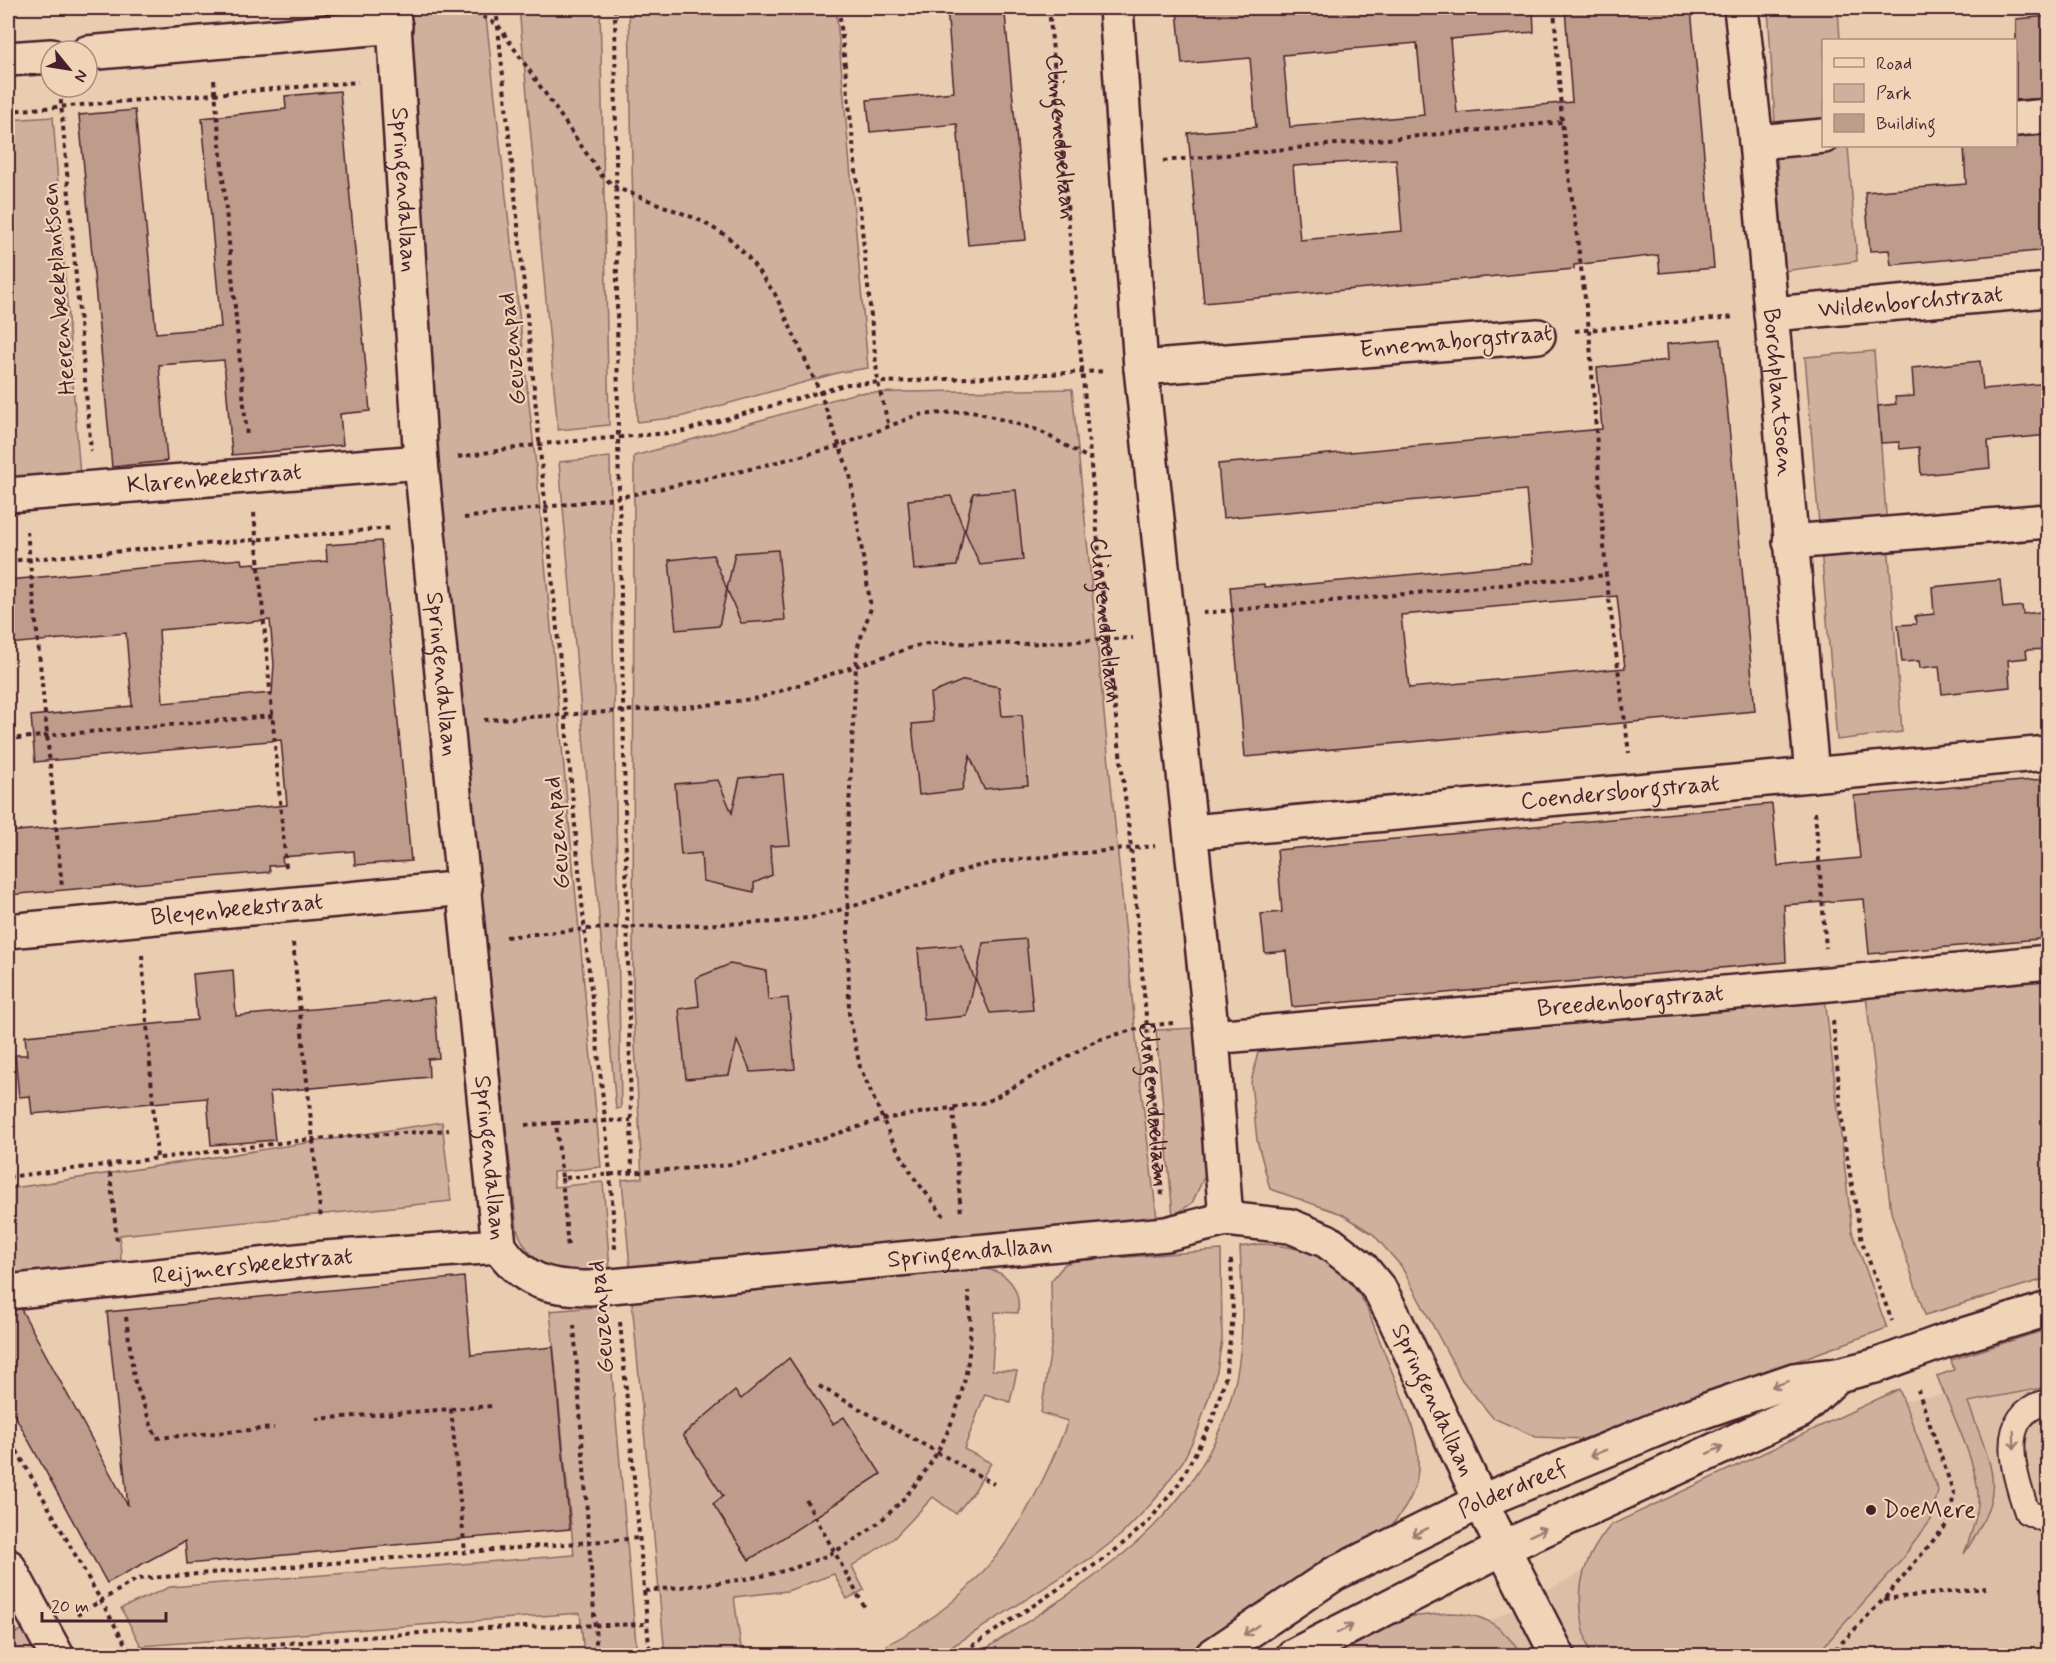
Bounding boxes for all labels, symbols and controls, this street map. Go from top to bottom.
north arrow [39,39,99,99]
legend [1822,39,2017,147]
street label: Clingendaellaan [1038,52,1084,220]
text: Road [1876,52,1912,76]
text: N [69,66,92,86]
text: Park [1876,82,1912,106]
street label: Springendallaan [384,106,425,273]
text: Building [1876,112,1936,138]
street label: Heerenbeekplantsoen [34,181,84,397]
street label: Wildenborchstraat [1817,278,2004,325]
street label: Geuzenpad [492,291,534,407]
street label: Borchplantsoen [1755,307,1801,478]
street label: Ennemaborgstraat [1358,318,1554,368]
street label: Klarenbeekstraat [126,456,303,501]
street label: Clingendaellaan [1082,536,1130,705]
street label: Springendallaan [418,590,466,758]
street label: Coendersborgstraat [1519,768,1721,817]
street label: Geuzenpad [538,775,578,891]
street label: Bleyenbeekstraat [149,886,325,933]
street label: Breedenborgstraat [1536,978,1725,1025]
street label: Clingendaellaan [1131,1020,1177,1188]
street label: Springendallaan [467,1074,514,1242]
street label: Springendallaan [886,1229,1054,1276]
street label: Reijmersbeekstraat [151,1241,354,1292]
street label: Geuzenpad [582,1259,622,1375]
street label: Springendallaan [1384,1319,1483,1482]
one-way arrow [1771,1380,1790,1391]
one-way arrow [2008,1430,2020,1450]
one-way arrow [1705,1444,1723,1455]
one-way arrow [1589,1448,1608,1459]
street label: Polderdreef [1453,1452,1572,1526]
place label: DoeMere [1883,1495,1976,1526]
marker: DoeMere [1864,1503,1878,1517]
one-way arrow [1528,1525,1546,1537]
one-way arrow [1411,1527,1429,1538]
scale bar [42,1585,166,1623]
text: 20 m [51,1595,89,1619]
one-way arrow [1243,1623,1260,1636]
one-way arrow [1336,1623,1353,1635]

